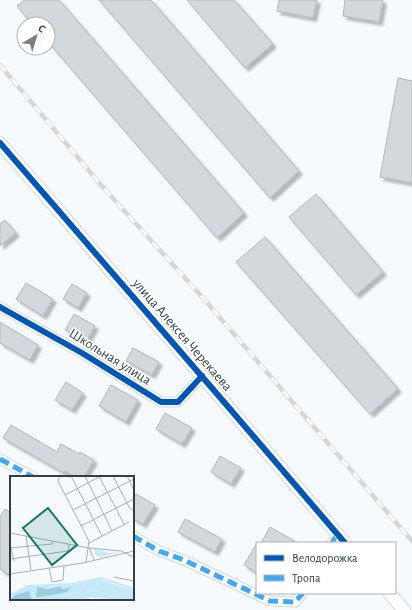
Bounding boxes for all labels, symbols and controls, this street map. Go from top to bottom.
north arrow [16,16,56,56]
text: С [36,22,48,35]
street label: улица Алексея Черекаева [129,275,235,394]
street label: Школьная улица [66,326,154,388]
inset map [10,476,134,600]
legend [256,542,396,594]
text: Велодорожка [292,552,358,564]
text: Тропа [292,572,321,584]

